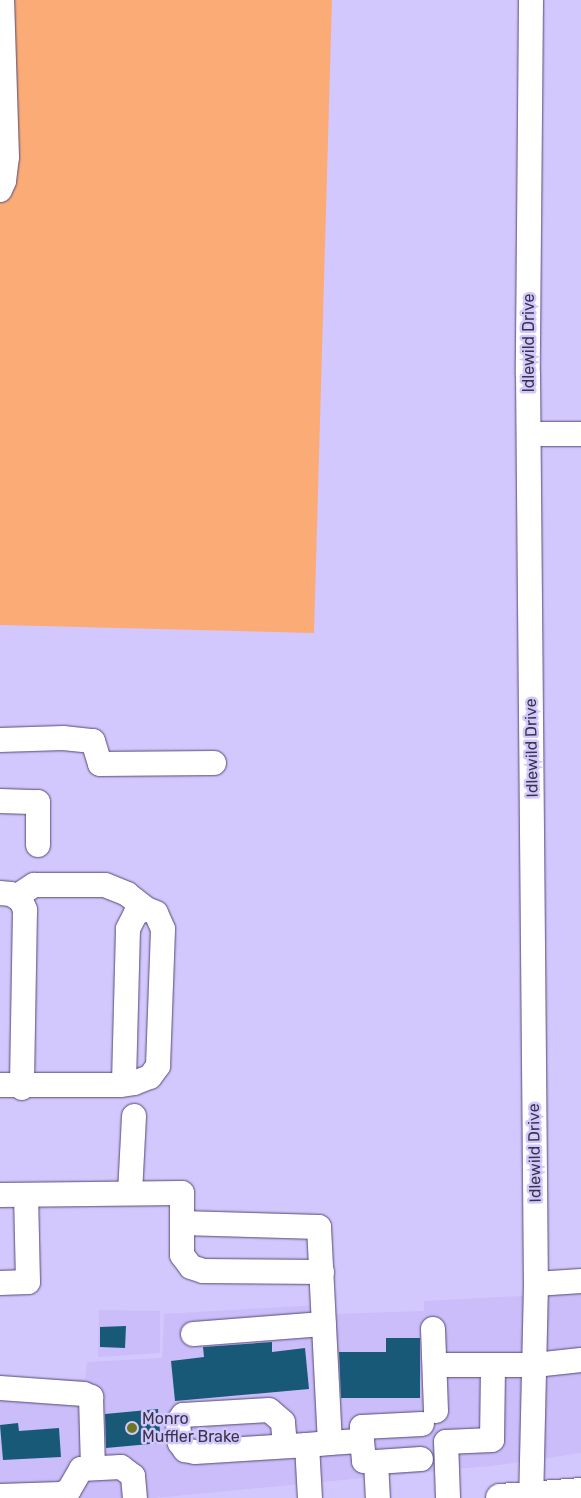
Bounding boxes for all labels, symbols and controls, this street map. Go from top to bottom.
street label: Idlewild Drive [519,293,539,393]
street label: Idlewild Drive [522,698,542,798]
street label: Idlewild Drive [525,1103,545,1203]
place label: Monro Muffler Brake [142,1409,240,1447]
marker: Monro Muffler Brake [126,1422,138,1434]

